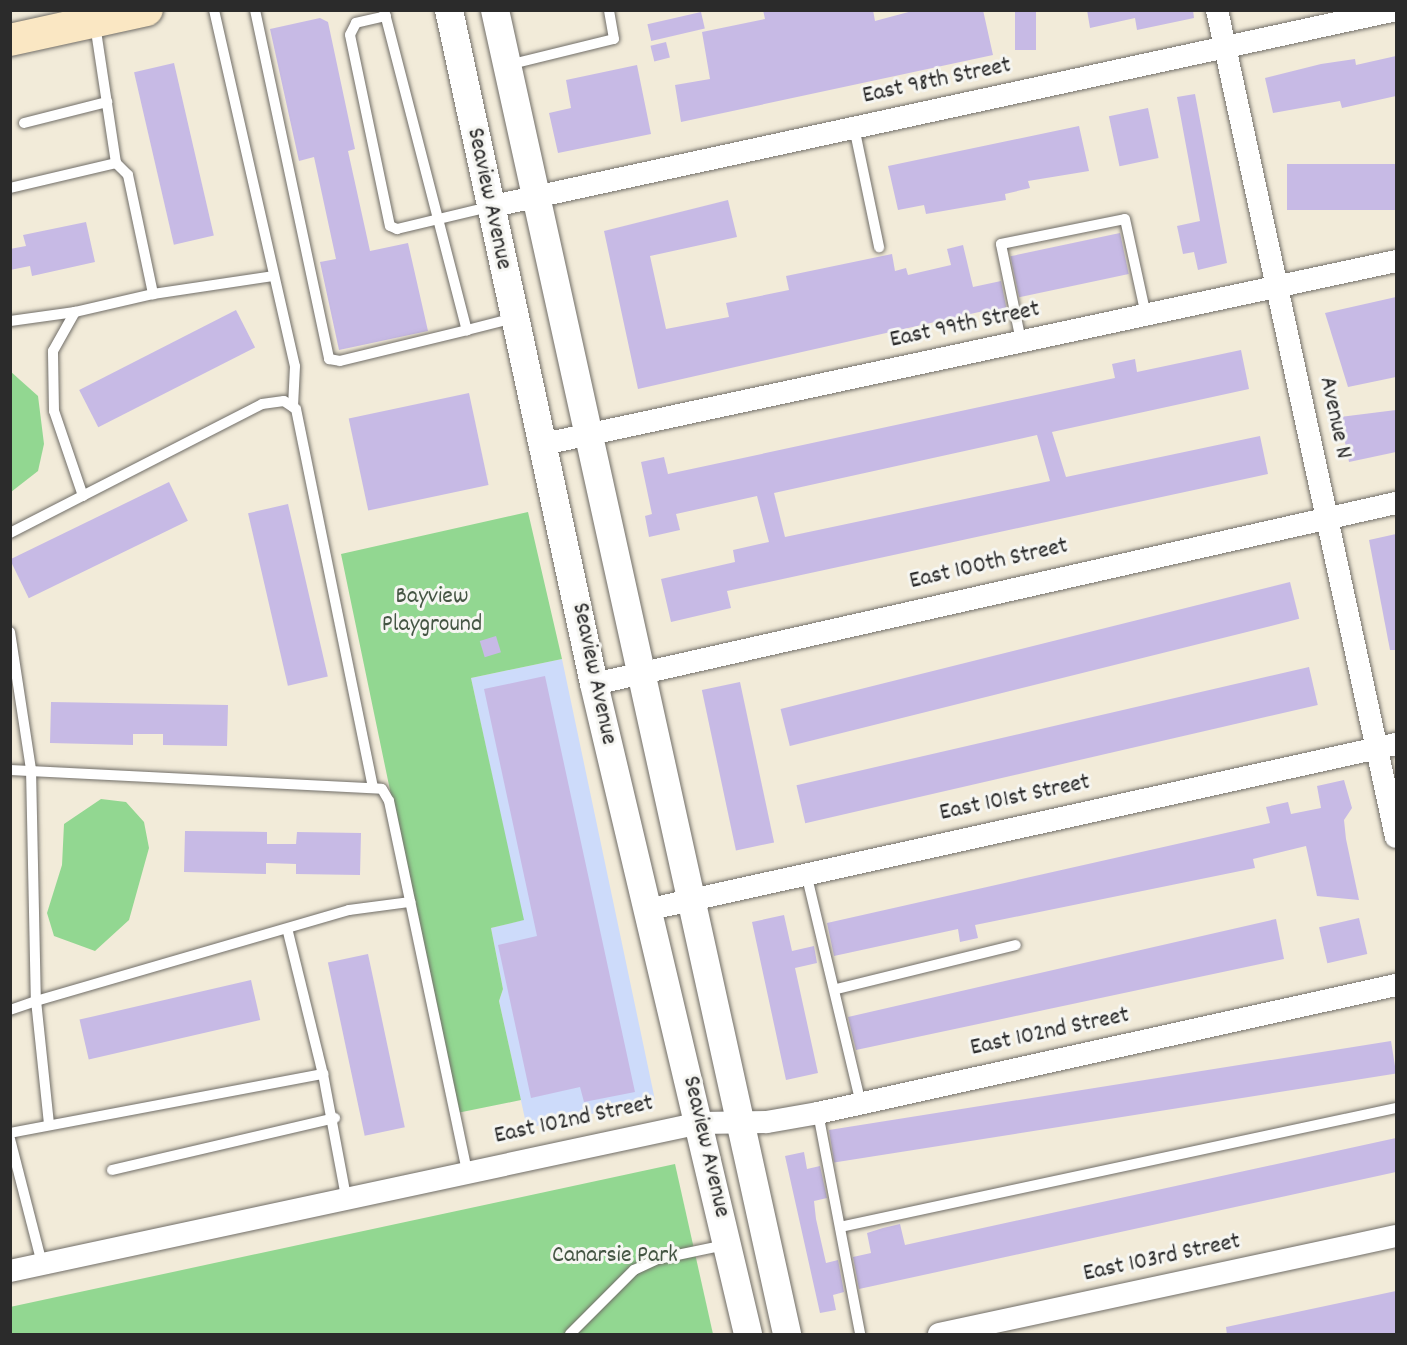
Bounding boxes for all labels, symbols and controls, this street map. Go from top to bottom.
street label: East 98th Street [860,52,1014,112]
street label: Seaview Avenue [459,126,517,272]
street label: East 99th Street [888,296,1042,356]
street label: Avenue N [1311,374,1357,462]
street label: East 100th Street [907,533,1071,597]
park label: Bayview Playground [382,584,482,640]
street label: Seaview Avenue [564,601,622,747]
street label: East 101st Street [937,769,1093,829]
street label: East 102nd Street [968,1002,1132,1064]
street label: Seaview Avenue [675,1074,735,1220]
street label: East 102nd Street [492,1090,656,1152]
street label: East 103rd Street [1081,1228,1243,1290]
park label: Canarsie Park [552,1243,678,1271]

